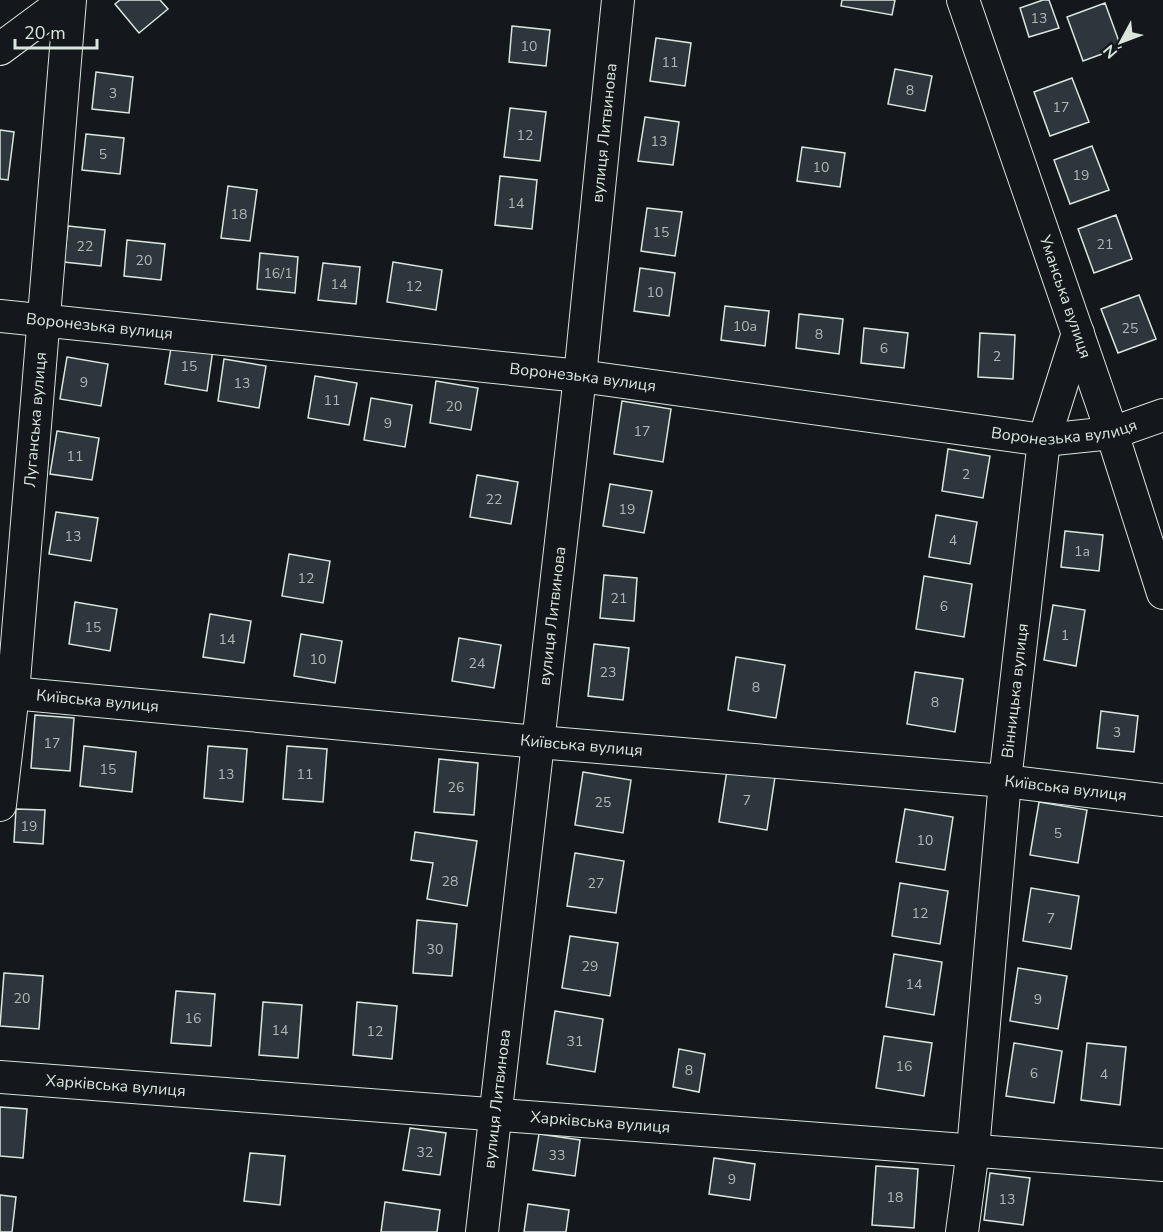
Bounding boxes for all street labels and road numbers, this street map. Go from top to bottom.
street label: вулиця Литвинова [587,62,623,204]
street label: Уманська вулиця [1033,231,1097,361]
street label: Воронезька вулиця [25,308,174,345]
street label: Луганська вулиця [19,351,52,488]
street label: Воронезька вулиця [508,358,658,397]
street label: Воронезька вулиця [990,414,1140,451]
street label: вулиця Литвинова [534,545,571,687]
street label: Вінницька вулиця [997,622,1034,759]
street label: Київська вулиця [35,684,160,718]
street label: Київська вулиця [519,729,644,762]
street label: Київська вулиця [1003,770,1128,807]
street label: вулиця Литвинова [478,1028,516,1170]
street label: Харківська вулиця [45,1069,186,1102]
street label: Харківська вулиця [529,1106,671,1139]

